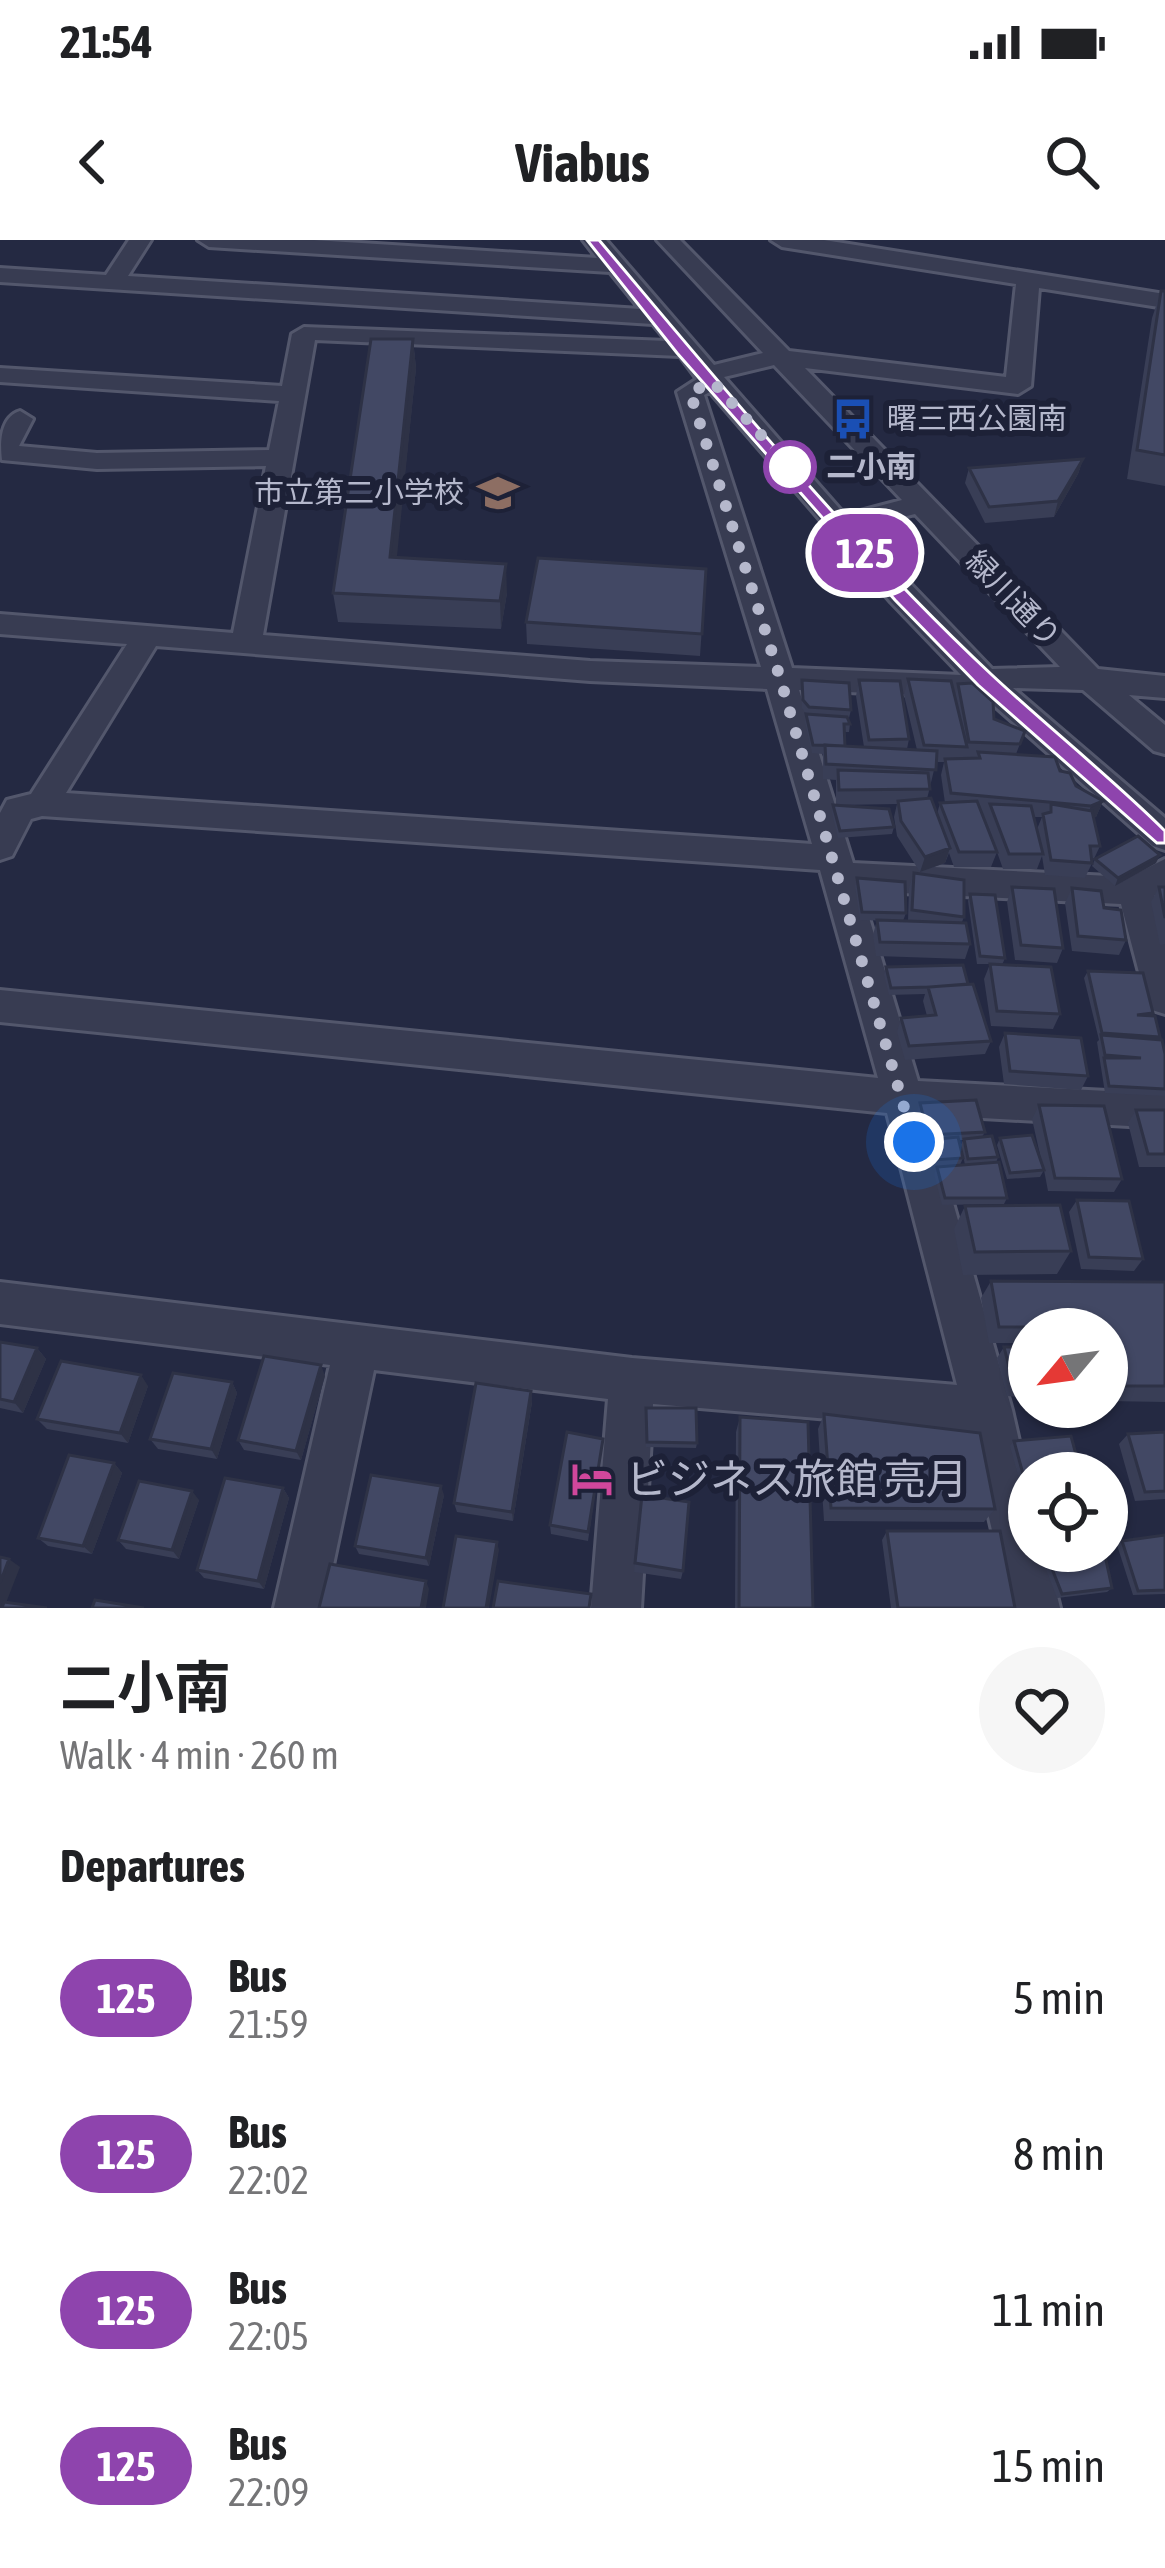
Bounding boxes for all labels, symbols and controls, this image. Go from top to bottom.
text: 21:54 [60,16,153,68]
icon: back [60,129,126,195]
icon: search [1039,129,1105,195]
text: Viabus [515,132,650,193]
bus stop icon: 曙三西公園南 [830,396,876,442]
place label: 曙三西公園南 [887,401,1067,435]
marker: 二小南 [765,442,815,492]
place label: 二小南 [826,449,916,483]
school or university icon: 市立第二小学校 [475,470,521,516]
place label: 市立第二小学校 [254,475,464,509]
line badge: 125 [796,514,934,592]
text: 125 [835,529,895,577]
street label: 緑川通り [960,543,1068,653]
your location [884,1112,944,1172]
north arrow [1008,1308,1128,1428]
map controls [1008,1308,1128,1572]
button: locate [1008,1452,1128,1572]
place label: ビジネス旅館 亮月 [626,1455,968,1503]
hotel icon: ビジネス旅館 亮月 [569,1456,615,1502]
button: heart [979,1647,1105,1773]
text: 二小南 [60,1655,231,1720]
text: Walk · 4 min · 260 m [60,1733,339,1777]
text: Departures [60,1840,245,1892]
text: Bus [228,1950,287,2002]
text: 5 min [1013,1972,1105,2024]
text: 125 [96,1974,156,2022]
text: 21:59 [228,2002,308,2046]
text: Bus [228,2106,287,2158]
text: 8 min [1013,2128,1105,2180]
text: 125 [96,2130,156,2178]
text: 22:02 [228,2158,309,2202]
text: Bus [228,2262,287,2314]
text: 11 min [992,2284,1105,2336]
text: 125 [96,2286,156,2334]
text: 22:05 [228,2314,309,2358]
text: Bus [228,2418,287,2470]
text: 15 min [992,2440,1105,2492]
text: 125 [96,2442,156,2490]
text: 22:09 [228,2470,309,2514]

